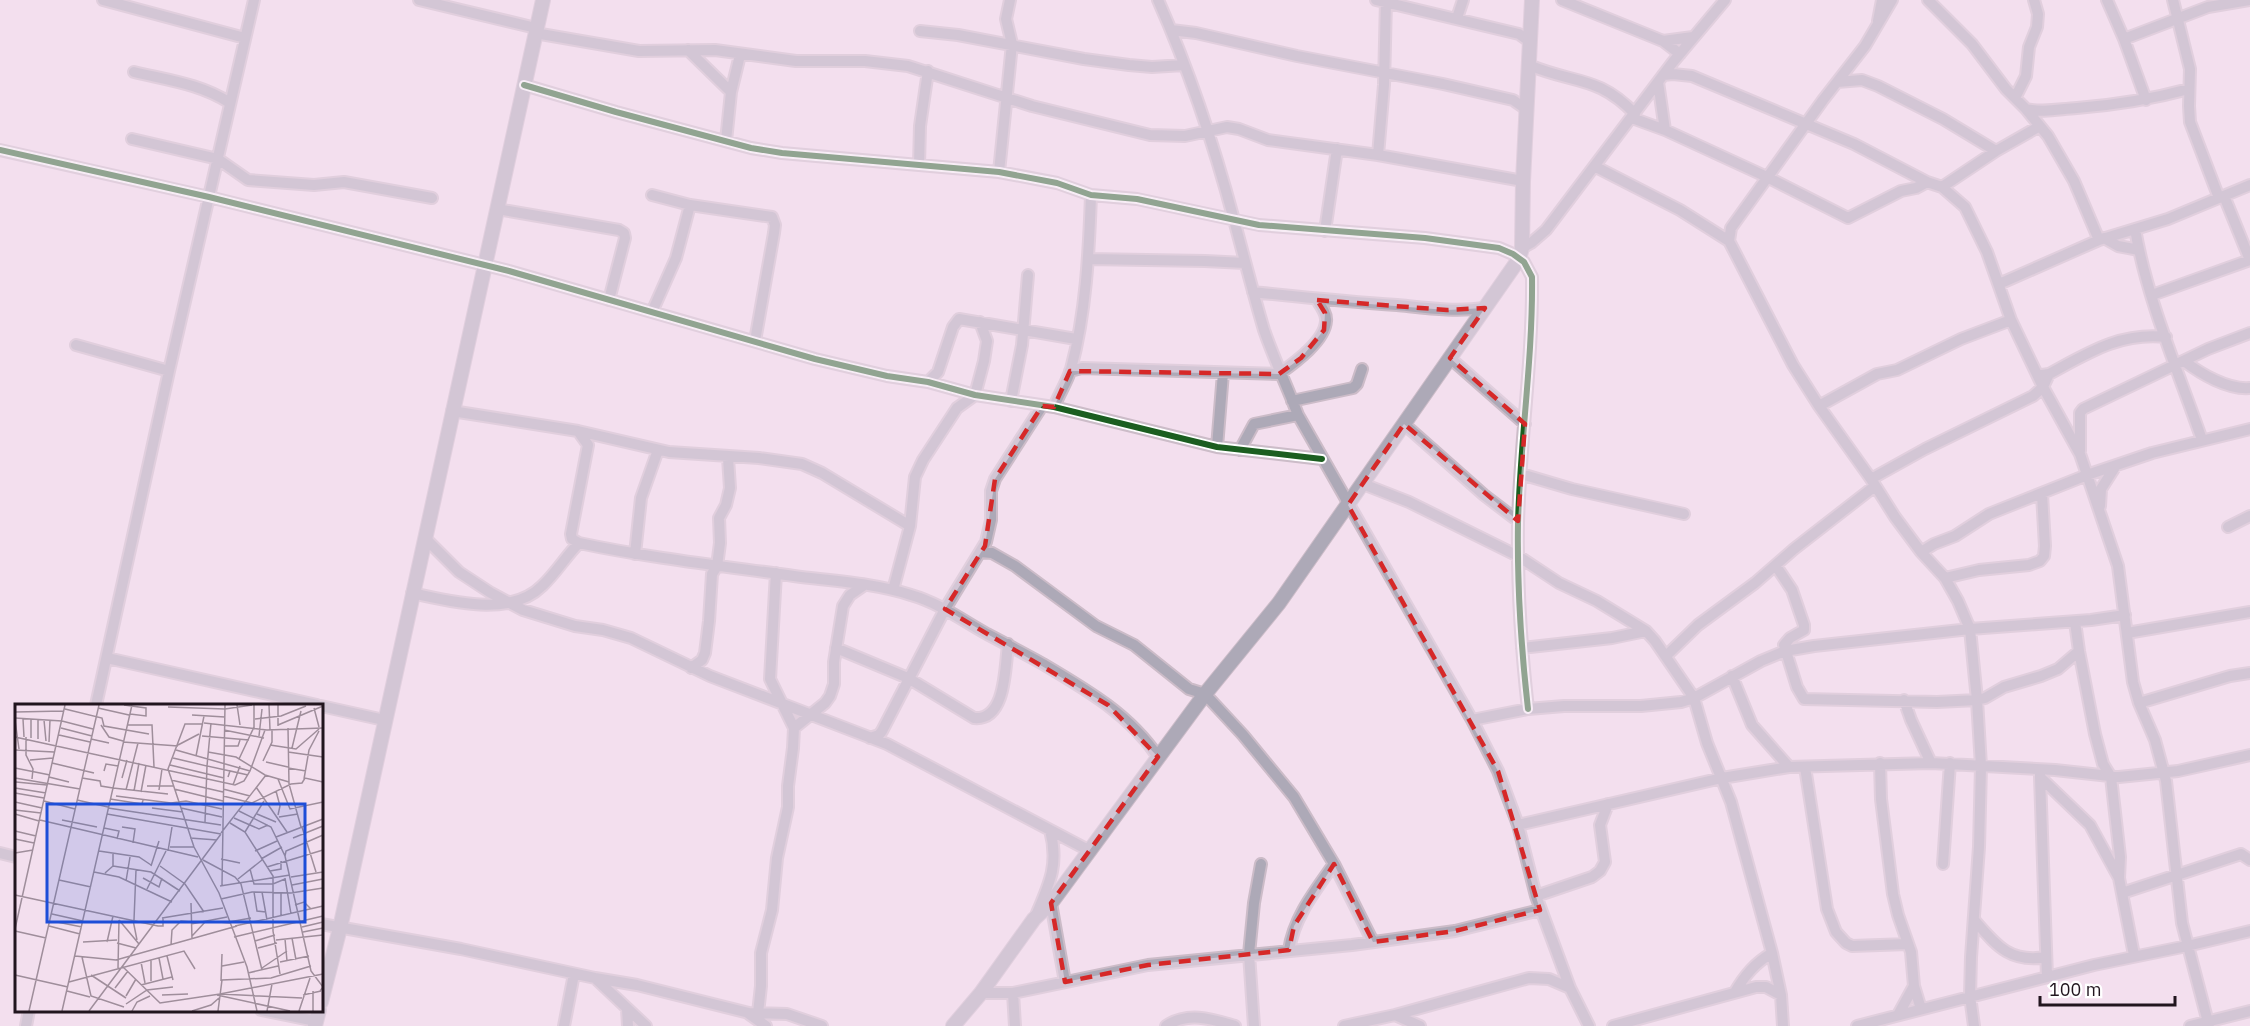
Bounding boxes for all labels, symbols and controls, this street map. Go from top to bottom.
inset map [15,704,322,1011]
scale bar [2040,969,2175,1007]
text: 100 m [2049,978,2101,1001]

